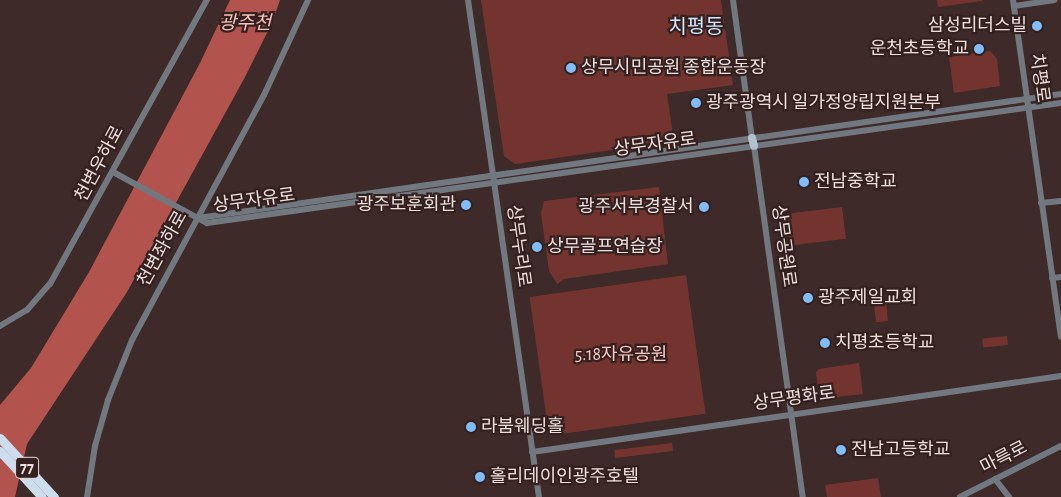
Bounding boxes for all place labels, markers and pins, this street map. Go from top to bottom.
place label: 삼성리더스빌 [928,15,1027,37]
marker: 삼성리더스빌 [1031,20,1043,32]
place label: 운천초등학교 [870,38,969,60]
marker: 운천초등학교 [973,43,985,55]
place label: 상무시민공원 종합운동장 [581,57,766,79]
marker: 상무시민공원 종합운동장 [565,62,577,74]
place label: 광주광역시 일가정양립지원본부 [706,92,941,114]
marker: 광주광역시 일가정양립지원본부 [690,97,702,109]
place label: 전남중학교 [814,171,897,193]
marker: 전남중학교 [798,176,810,188]
place label: 광주보훈회관 [357,194,456,216]
place label: 광주서부경찰서 [578,196,694,218]
marker: 광주보훈회관 [460,199,472,211]
marker: 광주서부경찰서 [698,201,710,213]
place label: 상무골프연습장 [547,236,663,258]
marker: 상무골프연습장 [531,241,543,253]
place label: 광주제일교회 [818,287,917,309]
marker: 광주제일교회 [802,292,814,304]
place label: 치평초등학교 [835,332,934,354]
marker: 치평초등학교 [819,337,831,349]
place label: 라붐웨딩홀 [481,416,564,438]
marker: 라붐웨딩홀 [465,421,477,433]
place label: 전남고등학교 [851,439,950,461]
marker: 전남고등학교 [835,444,847,456]
place label: 홀리데이인광주호텔 [490,466,639,488]
marker: 홀리데이인광주호텔 [474,471,486,483]

